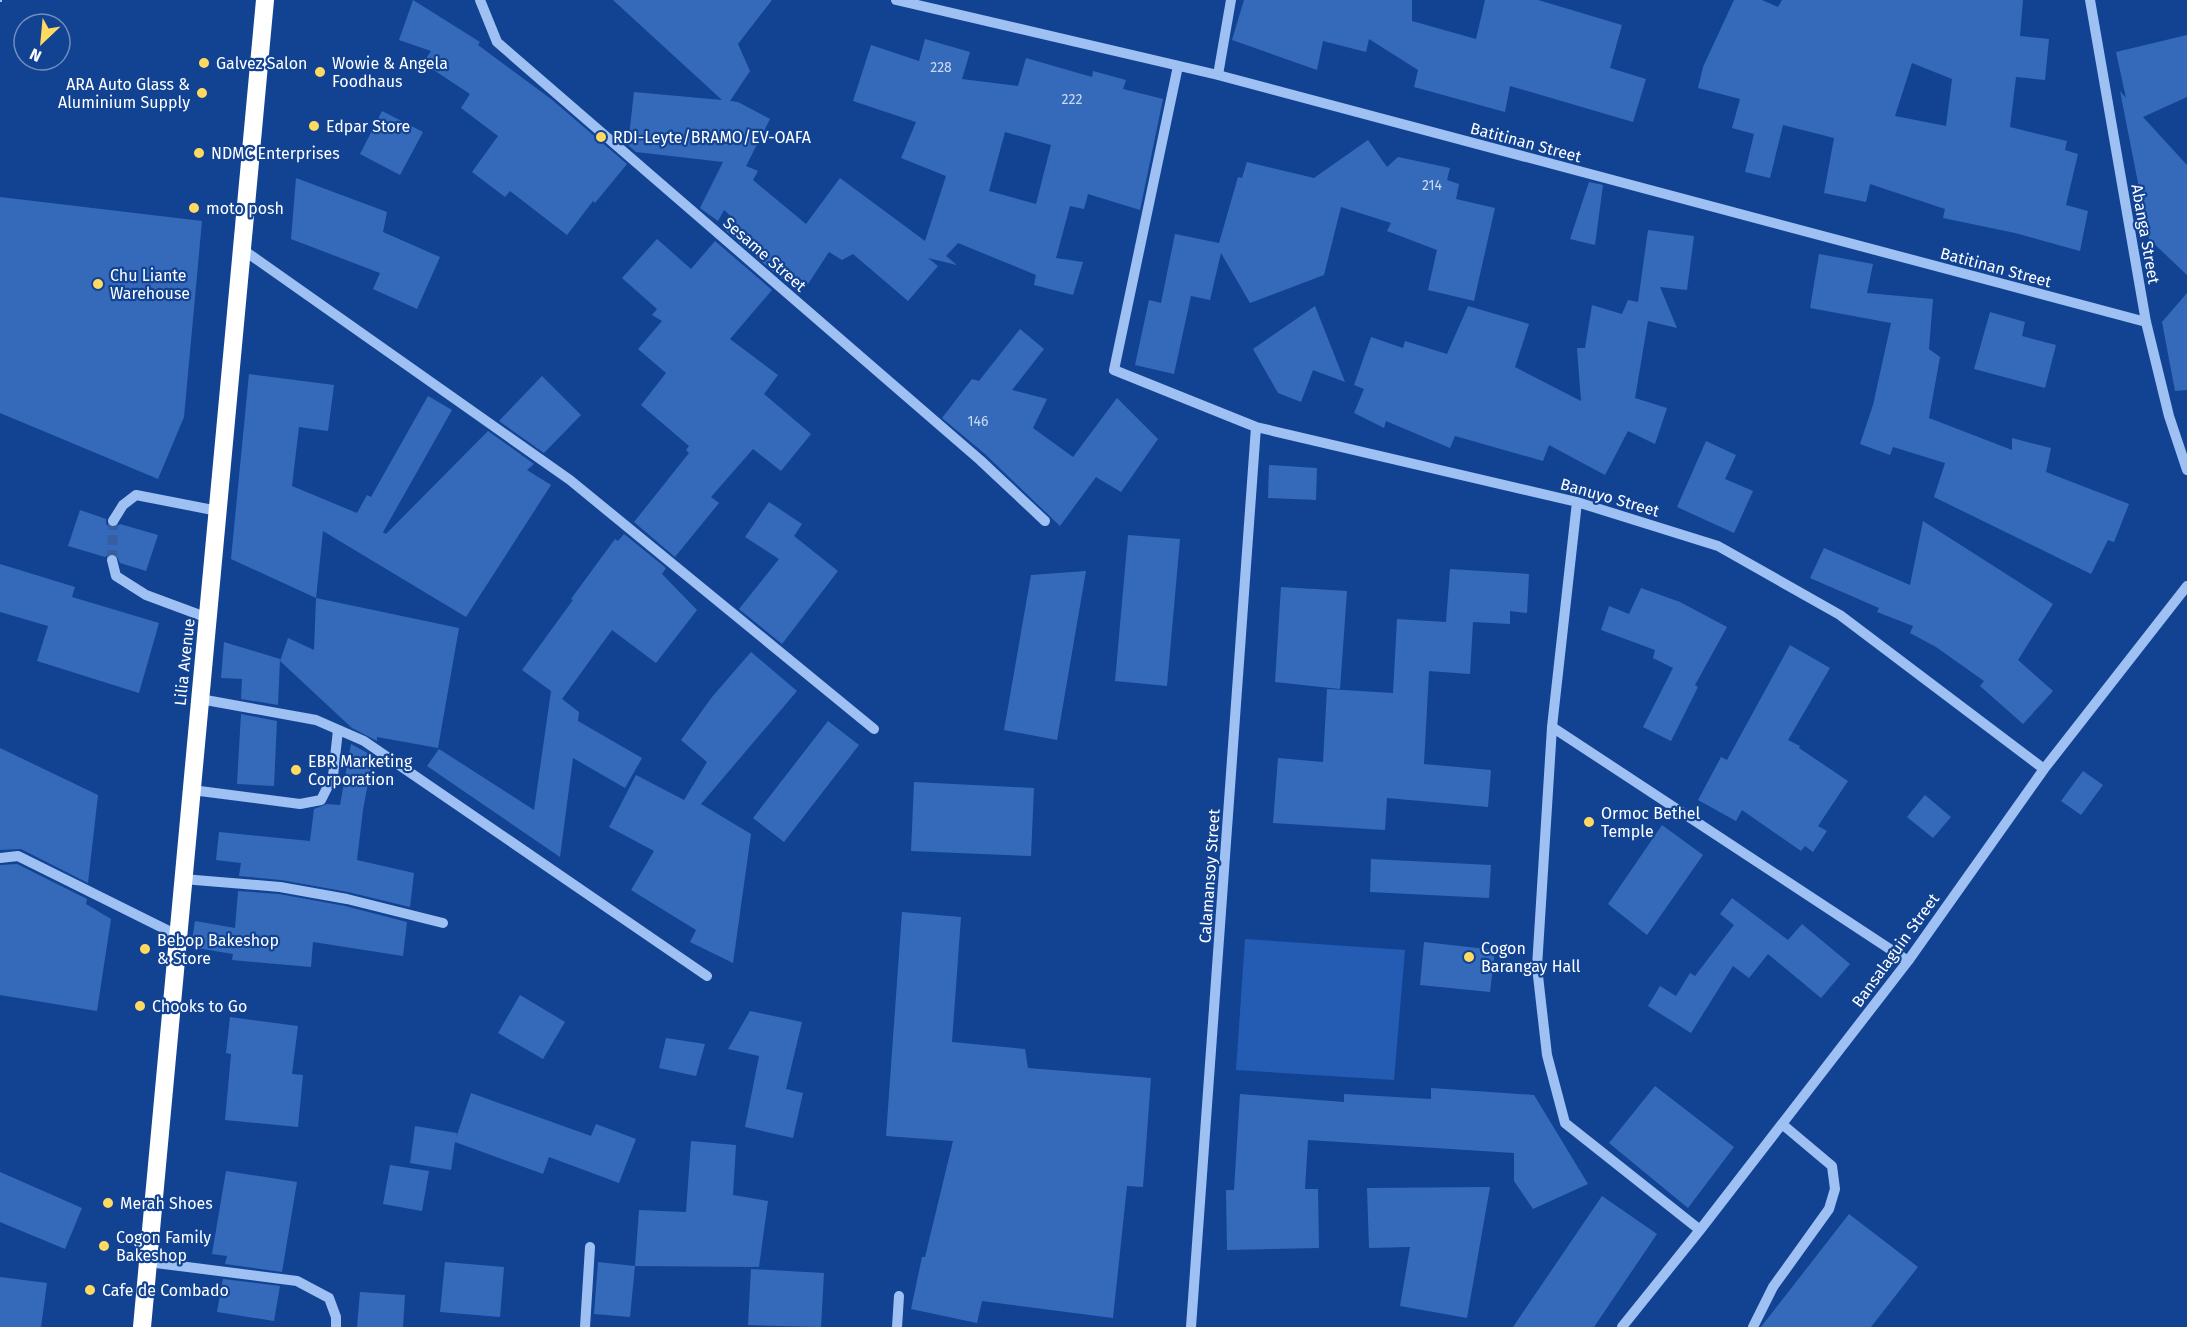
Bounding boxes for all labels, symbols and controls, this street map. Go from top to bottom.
north arrow [12,12,72,72]
text: N [27,44,45,66]
place label: Galvez Salon [216,54,307,73]
place label: Wowie & Angela Foodhaus [332,54,448,91]
marker: Galvez Salon [197,56,211,70]
house number: 228 [930,59,952,76]
marker: Wowie & Angela Foodhaus [313,65,327,79]
place label: ARA Auto Glass & Aluminium Supply [58,75,190,112]
marker: ARA Auto Glass & Aluminium Supply [195,86,209,100]
house number: 222 [1062,91,1082,108]
place label: Edpar Store [326,117,410,136]
marker: Edpar Store [307,119,321,133]
street label: Batitinan Street [1468,119,1584,166]
place label: RDI-Leyte/BRAMO/EV-OAFA [613,128,812,147]
marker: RDI-Leyte/BRAMO/EV-OAFA [594,130,608,144]
place label: NDMC Enterprises [211,144,340,163]
marker: NDMC Enterprises [192,146,206,160]
house number: 214 [1422,177,1443,194]
street label: Abanga Street [2127,183,2164,286]
place label: moto posh [206,199,284,218]
marker: moto posh [187,201,201,215]
street label: Sesame Street [719,213,810,296]
street label: Batitinan Street [1938,244,2054,291]
place label: Chu Liante Warehouse [110,266,190,303]
marker: Chu Liante Warehouse [91,277,105,291]
house number: 146 [968,413,988,430]
street label: Banuyo Street [1558,474,1662,521]
street label: Lilia Avenue [170,617,199,707]
place label: EBR Marketing Corporation [308,752,413,789]
marker: EBR Marketing Corporation [289,763,303,777]
place label: Ormoc Bethel Temple [1601,804,1701,841]
street label: Calamansoy Street [1195,808,1224,944]
marker: Ormoc Bethel Temple [1582,815,1596,829]
street label: Bansalaguin Street [1848,890,1943,1011]
place label: Bebop Bakeshop & Store [157,931,279,968]
place label: Cogon Barangay Hall [1481,939,1581,976]
marker: Bebop Bakeshop & Store [138,942,152,956]
marker: Cogon Barangay Hall [1462,950,1476,964]
place label: Chooks to Go [152,997,247,1016]
marker: Chooks to Go [133,999,147,1013]
place label: Merah Shoes [120,1194,213,1213]
marker: Merah Shoes [101,1196,115,1210]
place label: Cogon Family Bakeshop [116,1228,211,1265]
marker: Cogon Family Bakeshop [97,1239,111,1253]
place label: Cafe de Combado [102,1281,229,1300]
marker: Cafe de Combado [83,1283,97,1297]

